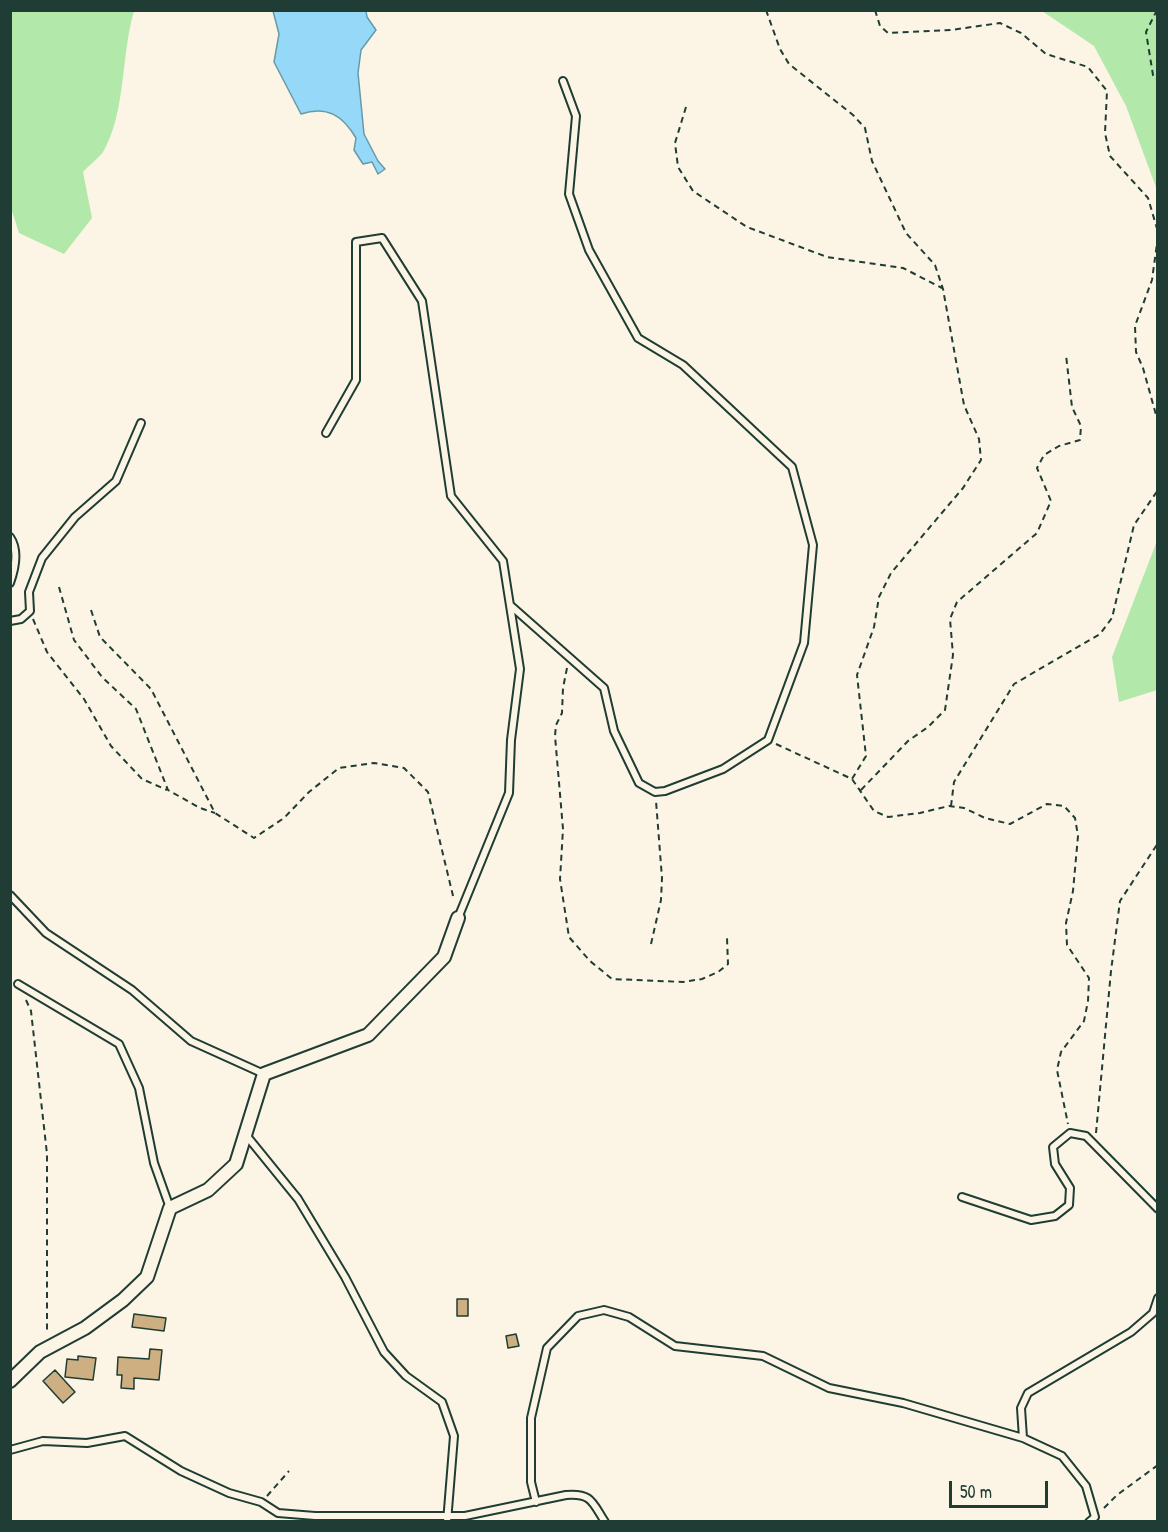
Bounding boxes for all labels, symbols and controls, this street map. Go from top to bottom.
scale bar [952,1469,1051,1507]
text: 50 m [960,1479,992,1504]

